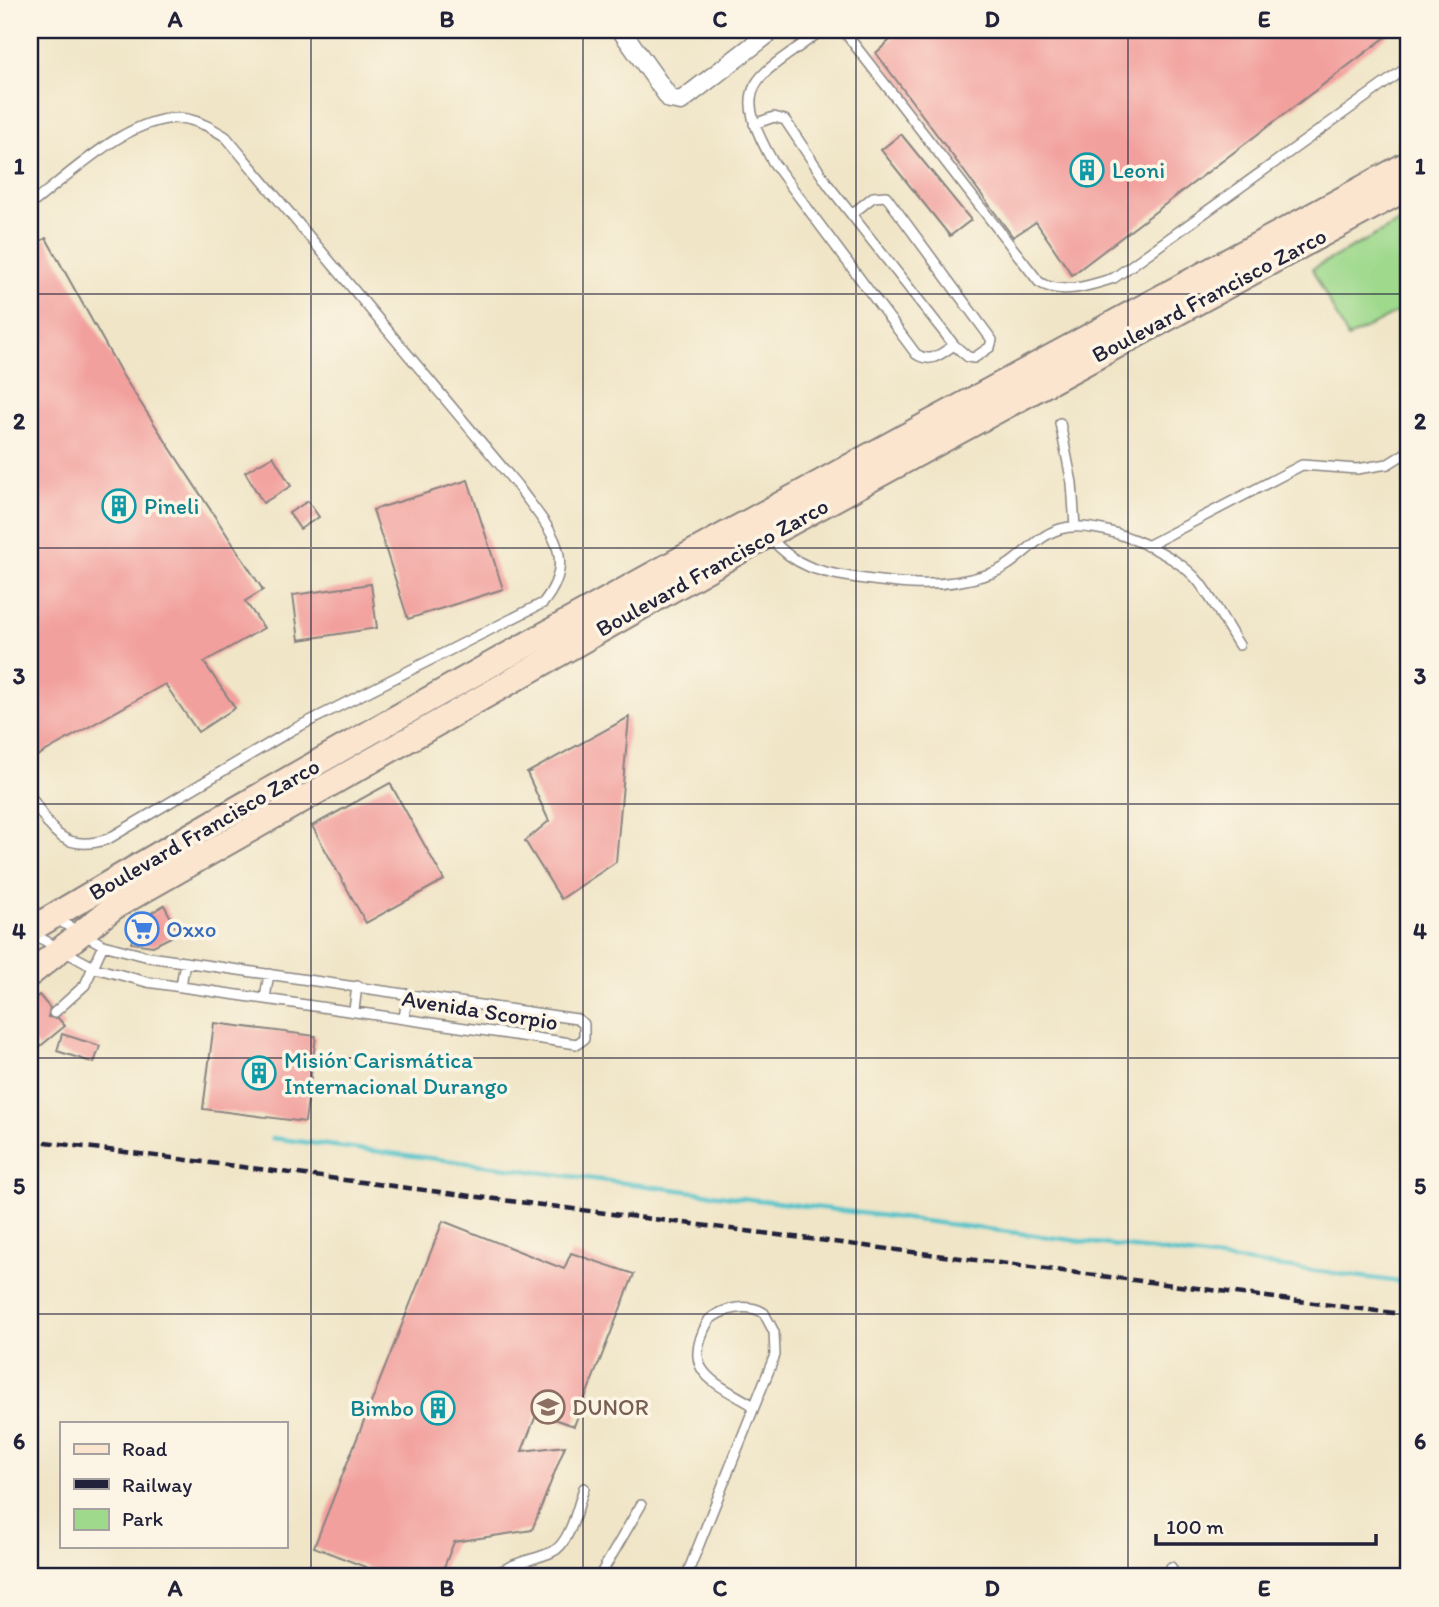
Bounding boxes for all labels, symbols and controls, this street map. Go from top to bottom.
text: A [167,5,183,33]
text: B [440,5,455,33]
text: C [713,5,728,33]
text: D [984,5,1000,33]
text: E [1258,5,1271,33]
building icon: Leoni [1068,151,1106,189]
text: 1 [14,152,25,180]
text: 1 [1415,152,1426,180]
place label: Leoni [1112,156,1165,184]
street label: Boulevard Francisco Zarco [1087,221,1331,369]
text: 2 [13,407,26,435]
text: 2 [1414,407,1427,435]
building icon: Pineli [100,487,138,525]
street label: Boulevard Francisco Zarco [591,491,833,643]
place label: Pineli [144,492,199,520]
text: 3 [13,662,26,690]
text: 3 [1414,662,1427,690]
street label: Boulevard Francisco Zarco [84,751,324,907]
supermarket icon: Oxxo [123,910,161,948]
place label: Oxxo [166,915,217,943]
text: 4 [12,917,26,945]
text: 4 [1413,917,1427,945]
street label: Avenida Scorpio [400,984,560,1036]
place label: Misión Carismática Internacional Durango [284,1046,508,1100]
building icon: Misión Carismática Internacional Durango [240,1054,278,1092]
text: 5 [13,1172,25,1200]
text: 5 [1414,1172,1426,1200]
school or university icon: DUNOR [529,1388,567,1426]
building icon: Bimbo [419,1389,457,1427]
place label: DUNOR [572,1393,649,1421]
place label: Bimbo [350,1394,414,1422]
legend [60,1422,287,1548]
text: 6 [13,1427,25,1455]
text: 6 [1414,1427,1426,1455]
text: Road [122,1436,168,1461]
text: Railway [122,1472,192,1497]
scale bar [1156,1502,1376,1546]
text: Park [122,1506,164,1531]
text: 100 m [1166,1514,1224,1539]
text: A [167,1574,183,1602]
text: B [440,1574,455,1602]
text: C [713,1574,728,1602]
text: D [984,1574,1000,1602]
text: E [1258,1574,1271,1602]

